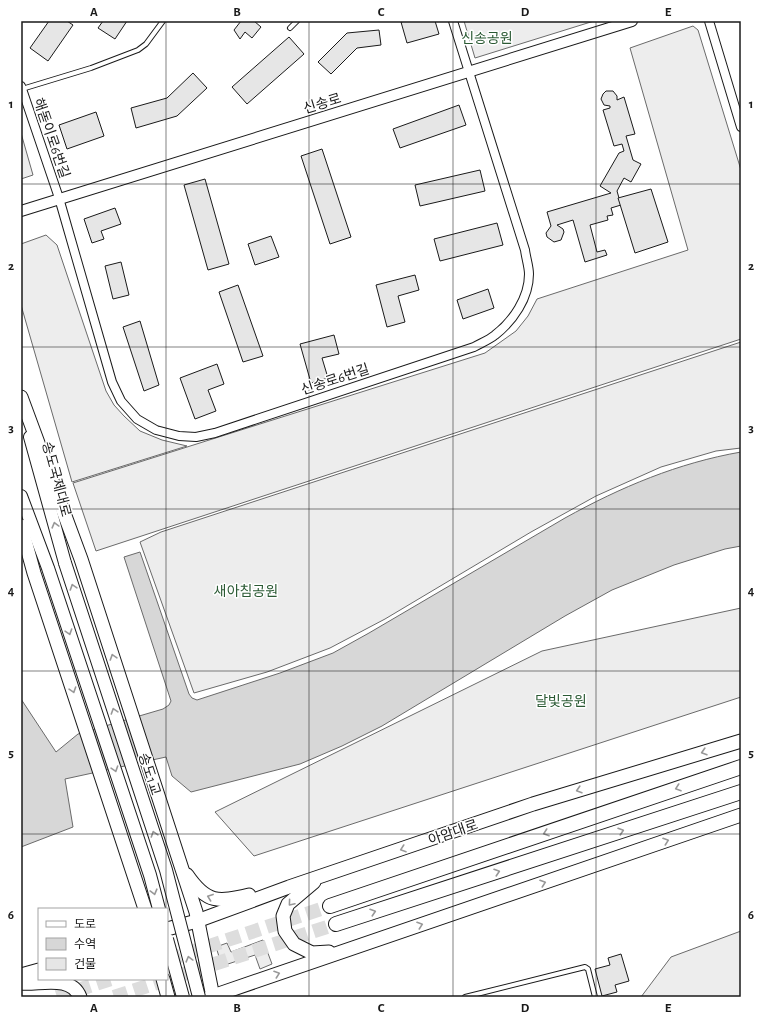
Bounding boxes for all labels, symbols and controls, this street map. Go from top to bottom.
text: A [90,6,98,19]
text: B [233,6,241,19]
text: C [378,6,385,19]
text: D [521,6,530,19]
text: E [665,6,672,19]
park label: 신송공원 [461,31,513,46]
street label: 신송로 [301,91,343,116]
street label: 해돋이로6번길 [31,96,72,180]
text: 1 [9,98,13,111]
text: 1 [749,98,753,111]
text: 2 [8,260,14,273]
text: 2 [748,260,754,273]
street label: 신송로6번길 [299,361,371,398]
text: 3 [8,422,14,435]
text: 3 [748,422,754,435]
street label: 송도국제대로 [39,440,74,519]
one-way arrow [51,522,59,528]
one-way arrow [69,584,78,591]
park label: 새아침공원 [214,584,278,599]
text: 4 [8,585,15,598]
text: 4 [748,585,755,598]
one-way arrow [65,628,73,635]
one-way arrow [109,654,118,661]
one-way arrow [68,686,76,693]
park label: 달빛공원 [535,694,587,709]
one-way arrow [110,707,118,714]
text: 5 [8,747,14,760]
one-way arrow [700,747,707,756]
text: 5 [748,747,754,760]
street label: 송도1교 [136,751,162,797]
one-way arrow [110,765,118,772]
one-way arrow [674,784,681,792]
one-way arrow [576,785,583,794]
street label: 아암대로 [426,817,480,848]
one-way arrow [543,828,550,837]
one-way arrow [617,828,624,836]
one-way arrow [150,831,159,838]
one-way arrow [663,837,670,845]
one-way arrow [399,844,406,852]
one-way arrow [493,868,500,876]
one-way arrow [540,879,547,887]
one-way arrow [150,889,158,896]
one-way arrow [207,893,214,901]
one-way arrow [288,898,295,906]
legend [38,908,168,980]
one-way arrow [370,908,377,917]
text: 6 [8,909,14,922]
text: 6 [748,909,754,922]
text: 도로 [74,918,96,930]
one-way arrow [417,921,424,930]
text: 수역 [74,938,96,950]
one-way arrow [186,956,194,963]
text: 건물 [74,958,96,970]
one-way arrow [273,970,280,979]
text: A [90,1002,98,1015]
text: B [233,1002,241,1015]
text: C [378,1002,385,1015]
text: D [521,1002,530,1015]
text: E [665,1002,672,1015]

